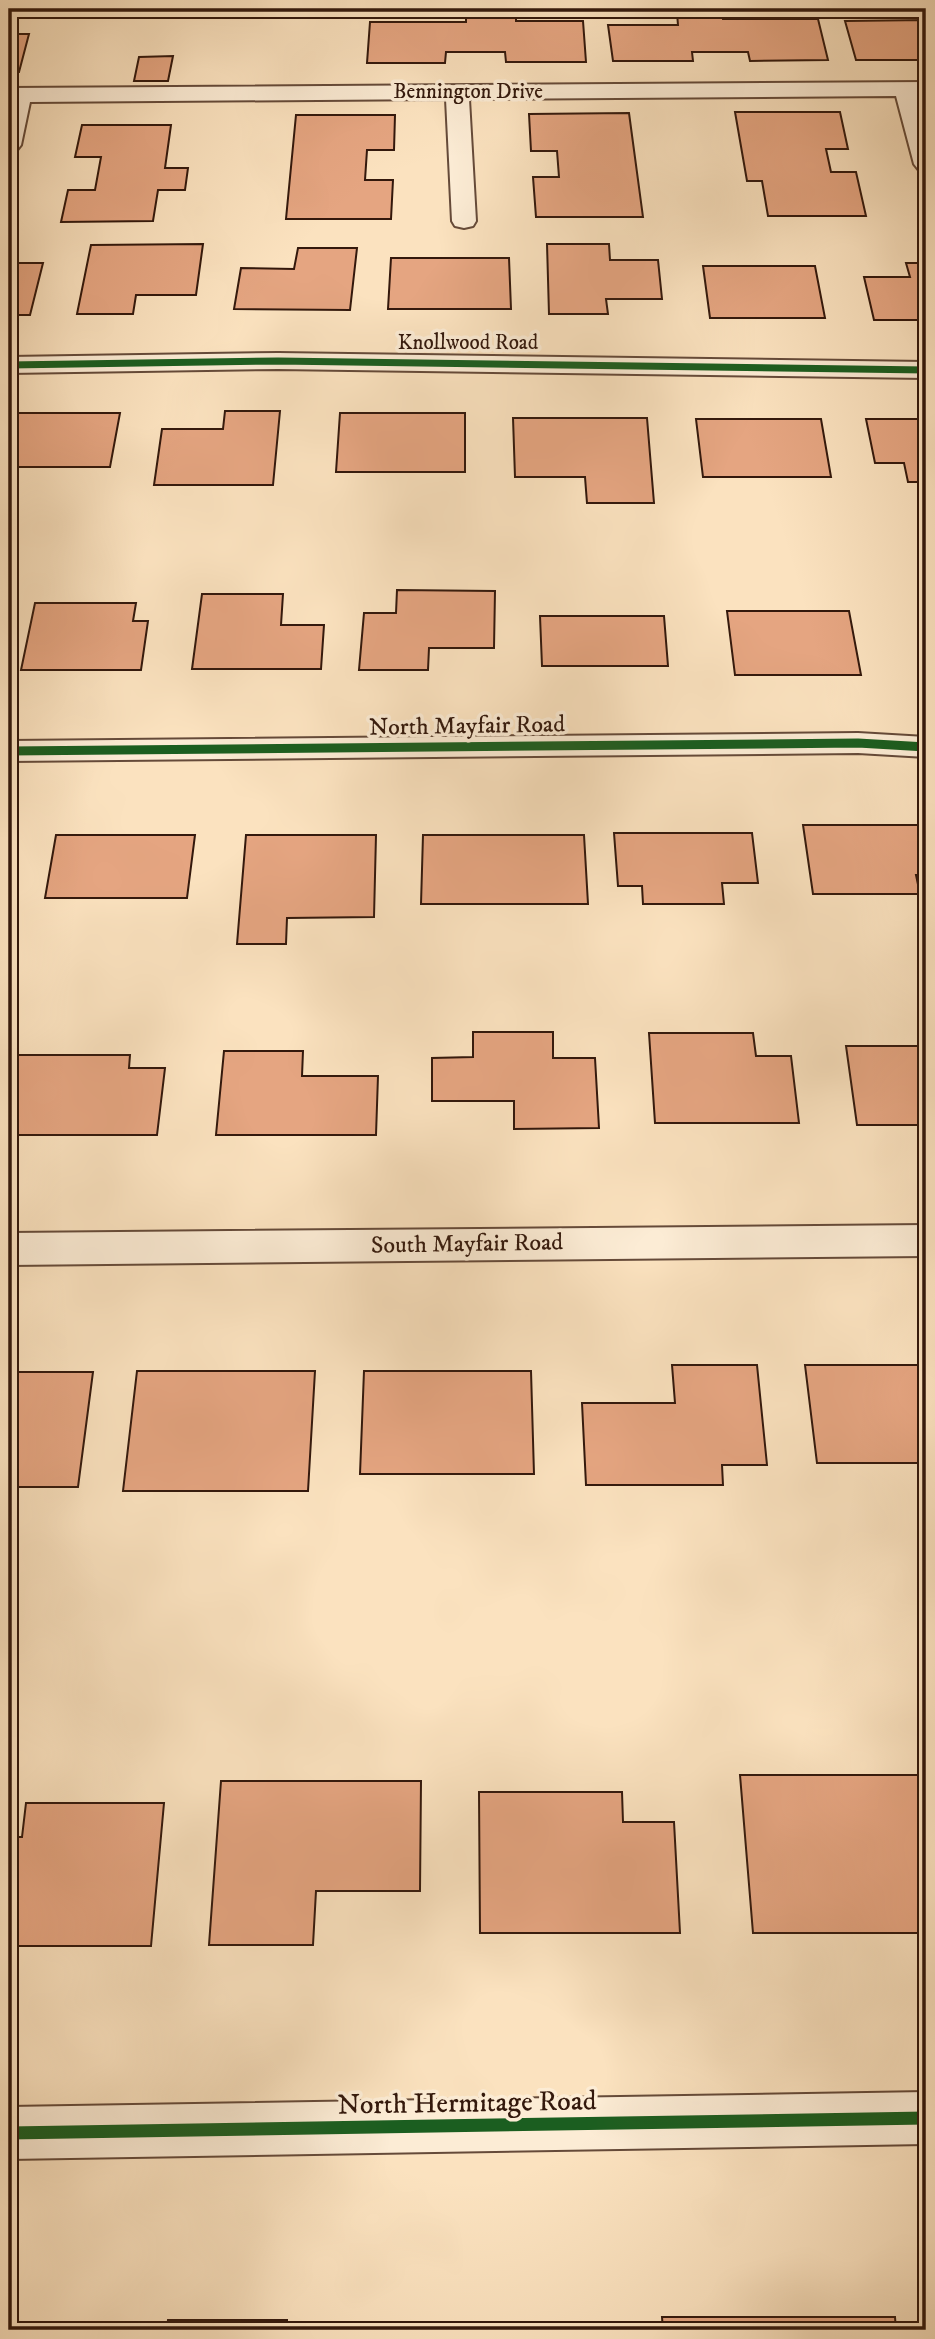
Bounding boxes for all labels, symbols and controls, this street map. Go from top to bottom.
street label: Bennington Drive [393,79,543,105]
street label: Knollwood Road [398,330,539,356]
street label: North Mayfair Road [369,709,565,743]
street label: South Mayfair Road [371,1227,563,1261]
street label: North Hermitage Road [337,2083,597,2123]

